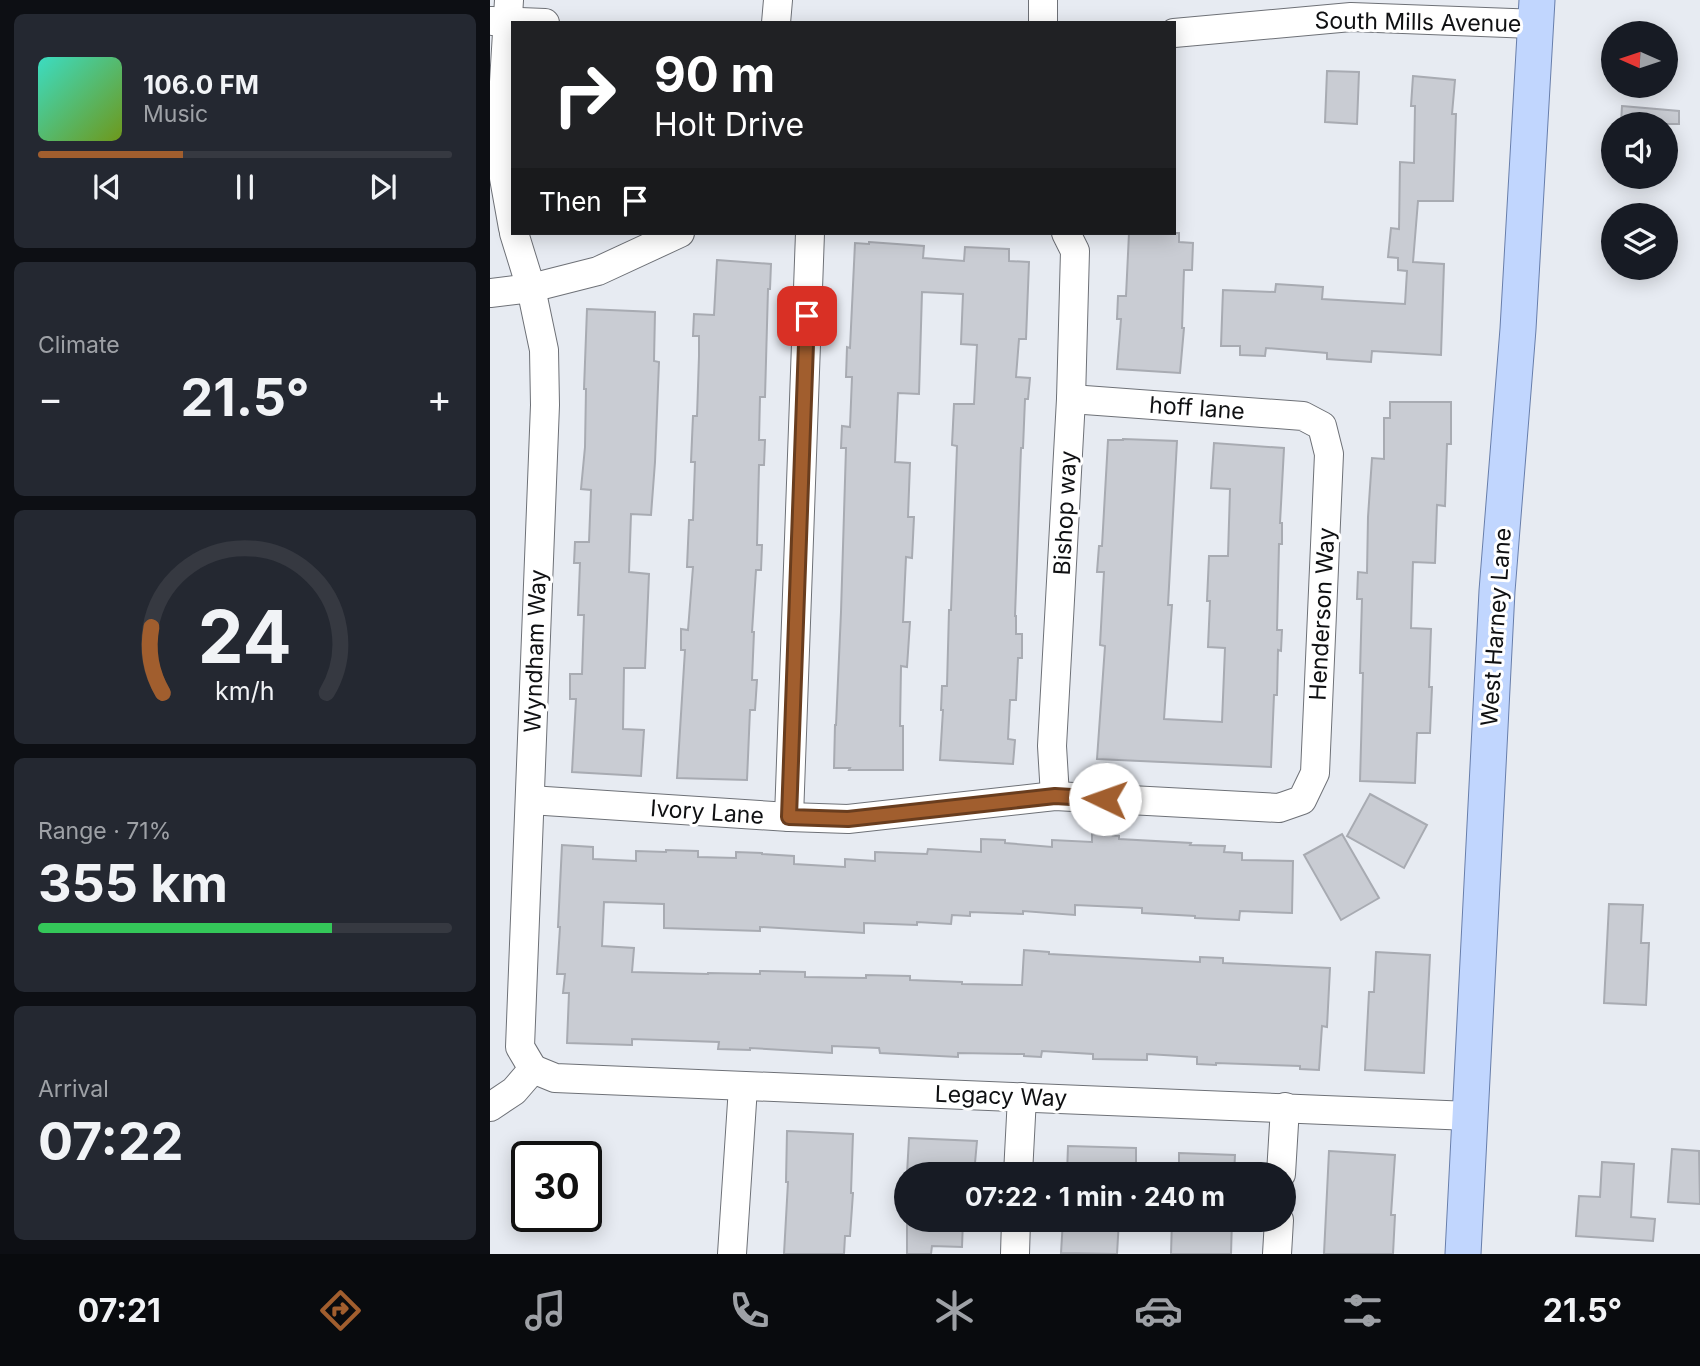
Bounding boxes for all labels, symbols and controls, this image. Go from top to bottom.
street label: South Mills Avenue [1314,6,1522,38]
north arrow [1601,21,1678,98]
map controls [1601,21,1678,280]
text: 90 m [654,45,775,104]
icon: right [539,49,630,140]
text: 106.0 FM [143,69,259,100]
text: Music [143,100,208,128]
text: Holt Drive [654,105,804,144]
button: sound [1601,112,1678,189]
icon: previous [88,168,126,206]
icon: pause [226,168,264,206]
icon: next [364,168,402,206]
icon: arrive [616,182,654,220]
text: Then [539,186,602,217]
button: layers [1601,203,1678,280]
pin [777,286,837,346]
icon: arrive [788,297,826,335]
text: Climate [38,331,120,359]
text: 21.5° [180,366,310,429]
text: − [38,375,63,421]
text: + [427,375,452,421]
street label: hoff lane [1148,391,1246,425]
street label: Bishop way [1048,450,1082,576]
street label: Henderson Way [1303,527,1341,701]
street label: West Harney Lane [1475,527,1517,727]
street label: Wyndham Way [518,569,552,733]
text: 24 [198,592,292,681]
text: km/h [215,676,275,706]
position arrow [1068,762,1142,836]
street label: Ivory Lane [649,794,765,830]
text: Range · 71% [38,817,171,845]
text: 355 km [38,852,228,915]
text: Arrival [38,1075,109,1103]
street label: Legacy Way [934,1080,1068,1112]
text: 07:22 [38,1110,183,1173]
speed limit sign: 30 [511,1141,602,1232]
text: 07:22 · 1 min · 240 m [965,1181,1225,1212]
icon: directions [316,1286,365,1335]
icon: music [521,1286,570,1335]
icon: phone [725,1286,774,1335]
icon: climate [930,1286,979,1335]
icon: car [1134,1286,1183,1335]
icon: filters [1338,1286,1387,1335]
text: 07:21 [78,1291,161,1330]
text: 21.5° [1543,1291,1622,1330]

